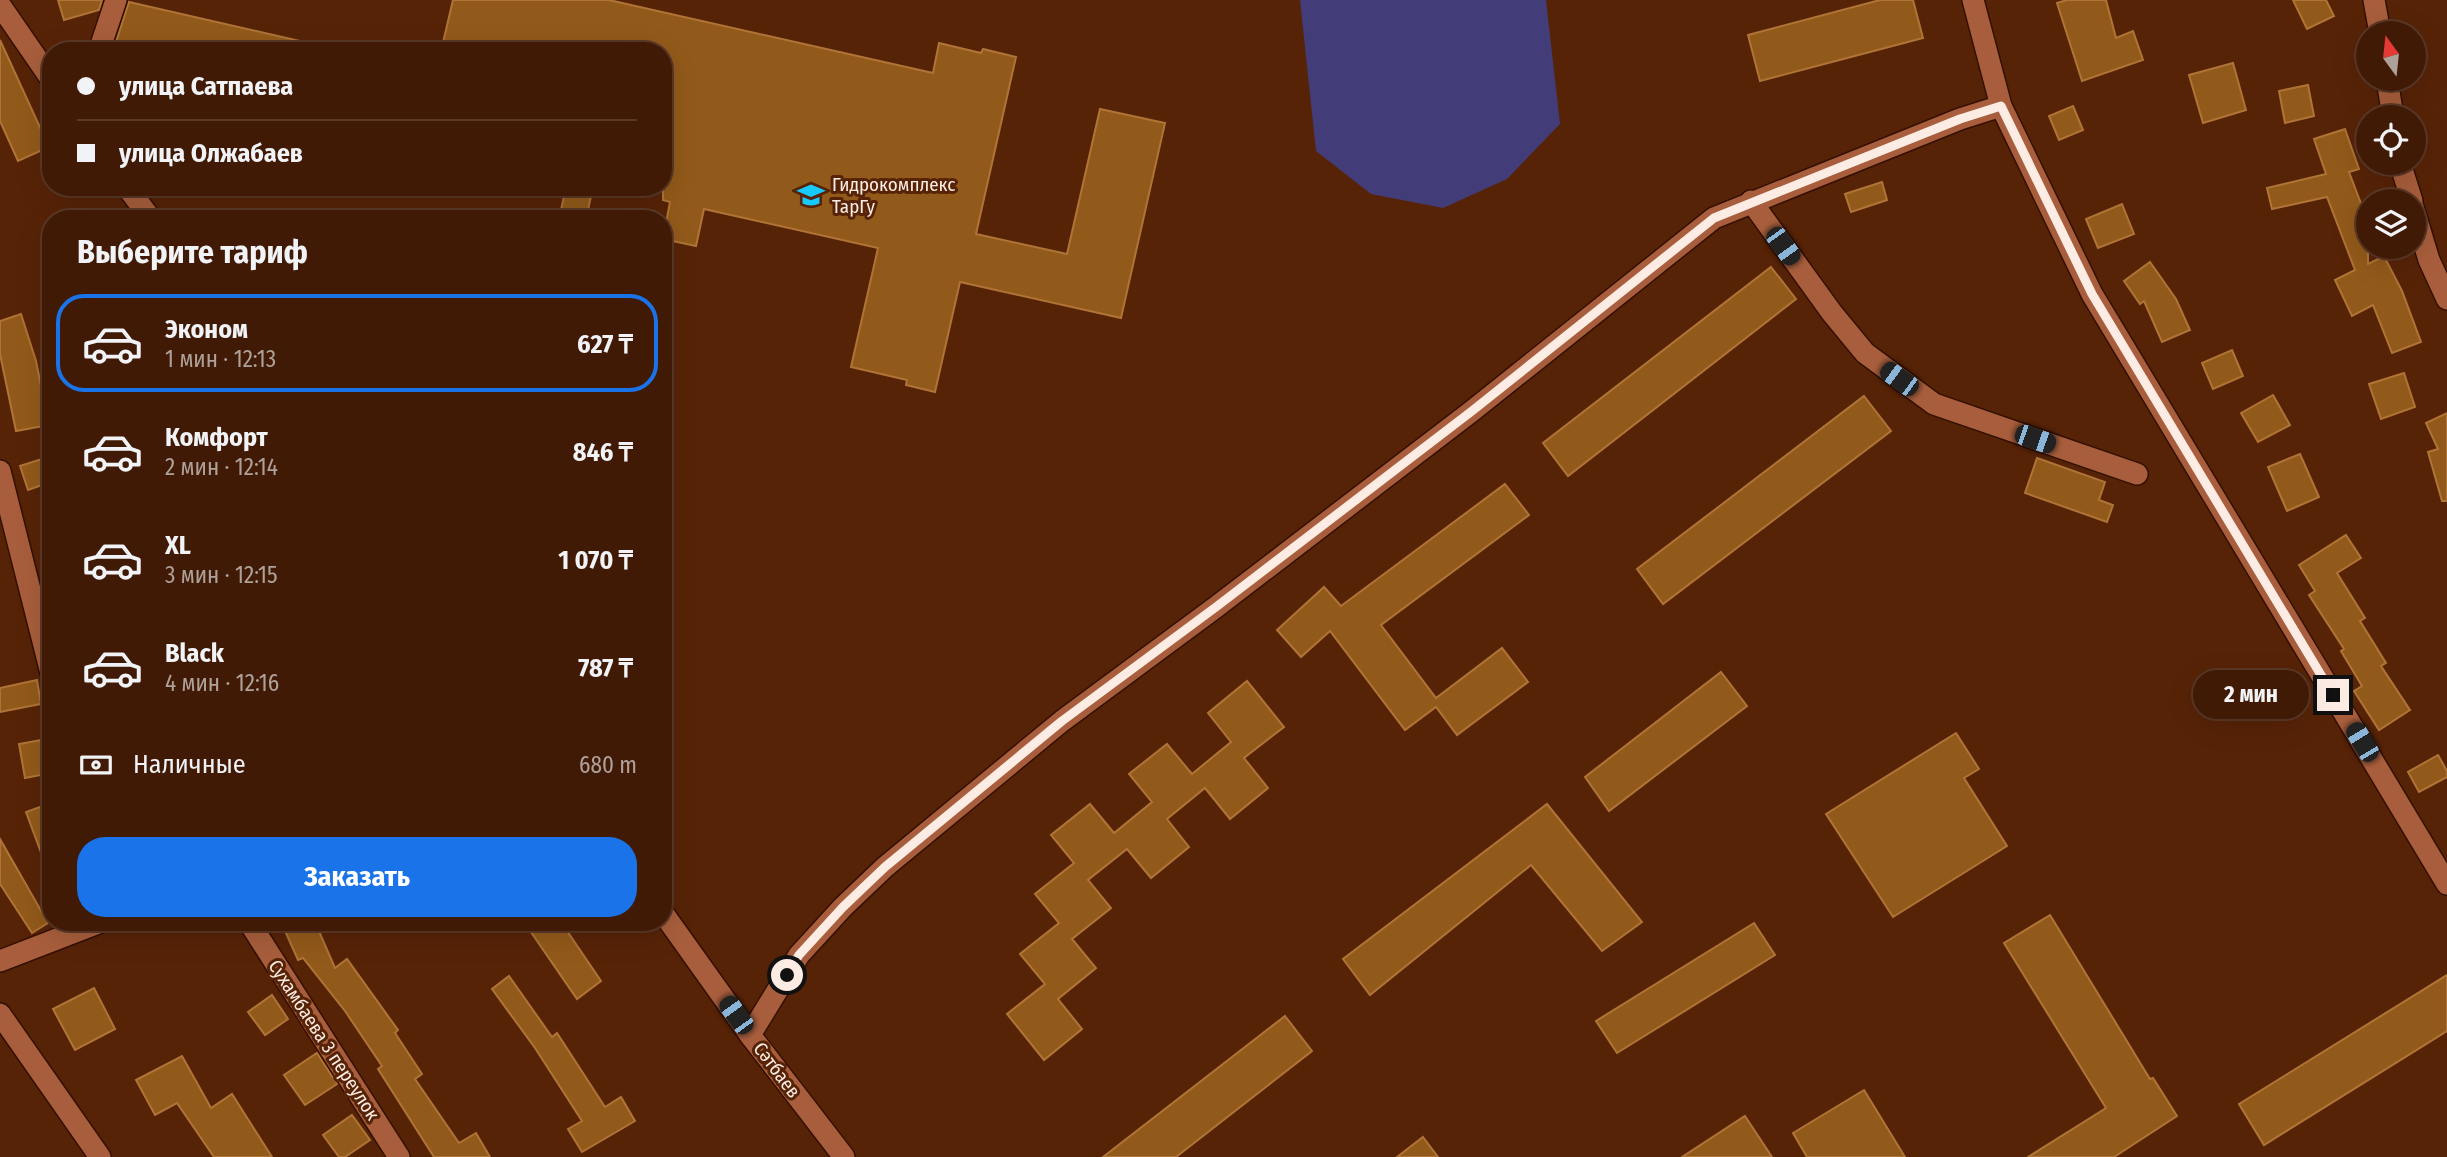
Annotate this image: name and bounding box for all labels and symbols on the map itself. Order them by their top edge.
north arrow [2356,21,2426,91]
place label: Гидрокомплекс ТарГу [832,173,955,218]
school or university icon: Гидрокомплекс ТарГу [796,180,826,210]
car [1763,223,1804,269]
car [1876,358,1923,400]
car [2012,422,2059,456]
callout: 2 мин [2193,670,2308,720]
route end [2317,679,2349,711]
car [2343,719,2382,765]
street label: Сухамбаева 3 переулок [264,956,384,1125]
route start [771,959,803,991]
car [716,992,757,1038]
street label: Сәтбаев [749,1038,805,1102]

